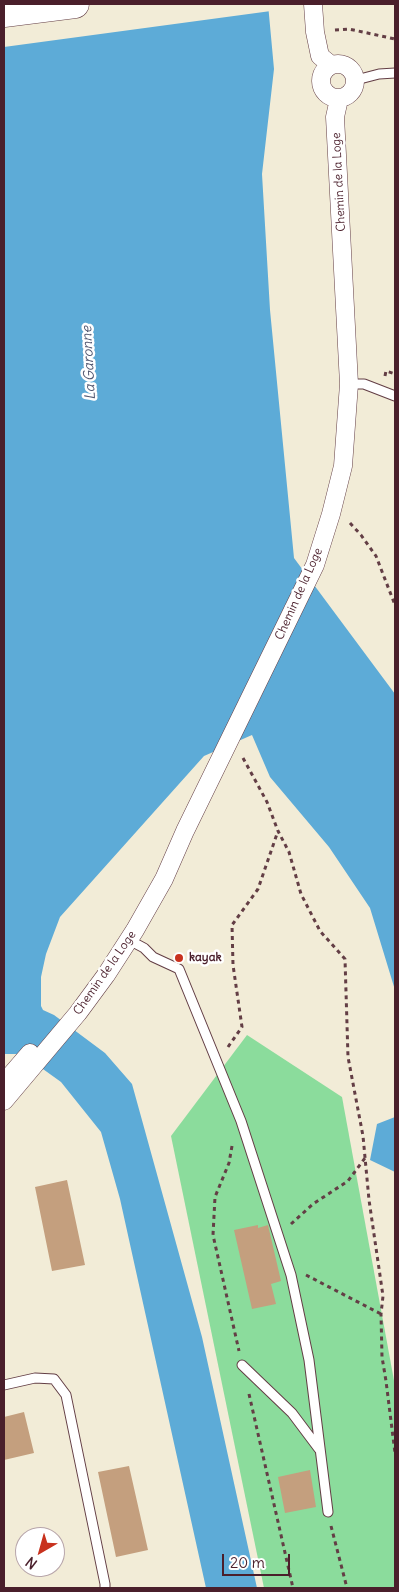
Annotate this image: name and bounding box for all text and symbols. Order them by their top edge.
street label: Chemin de la Loge [329,132,349,232]
water label: La Garonne [79,326,99,400]
street label: Chemin de la Loge [272,546,326,642]
street label: Chemin de la Loge [71,928,139,1018]
place label: kayak [189,951,222,965]
marker: kayak [173,952,185,964]
north arrow [15,1527,65,1577]
scale bar [224,1544,292,1576]
text: N [22,1553,41,1573]
text: 20 m [230,1553,265,1572]

